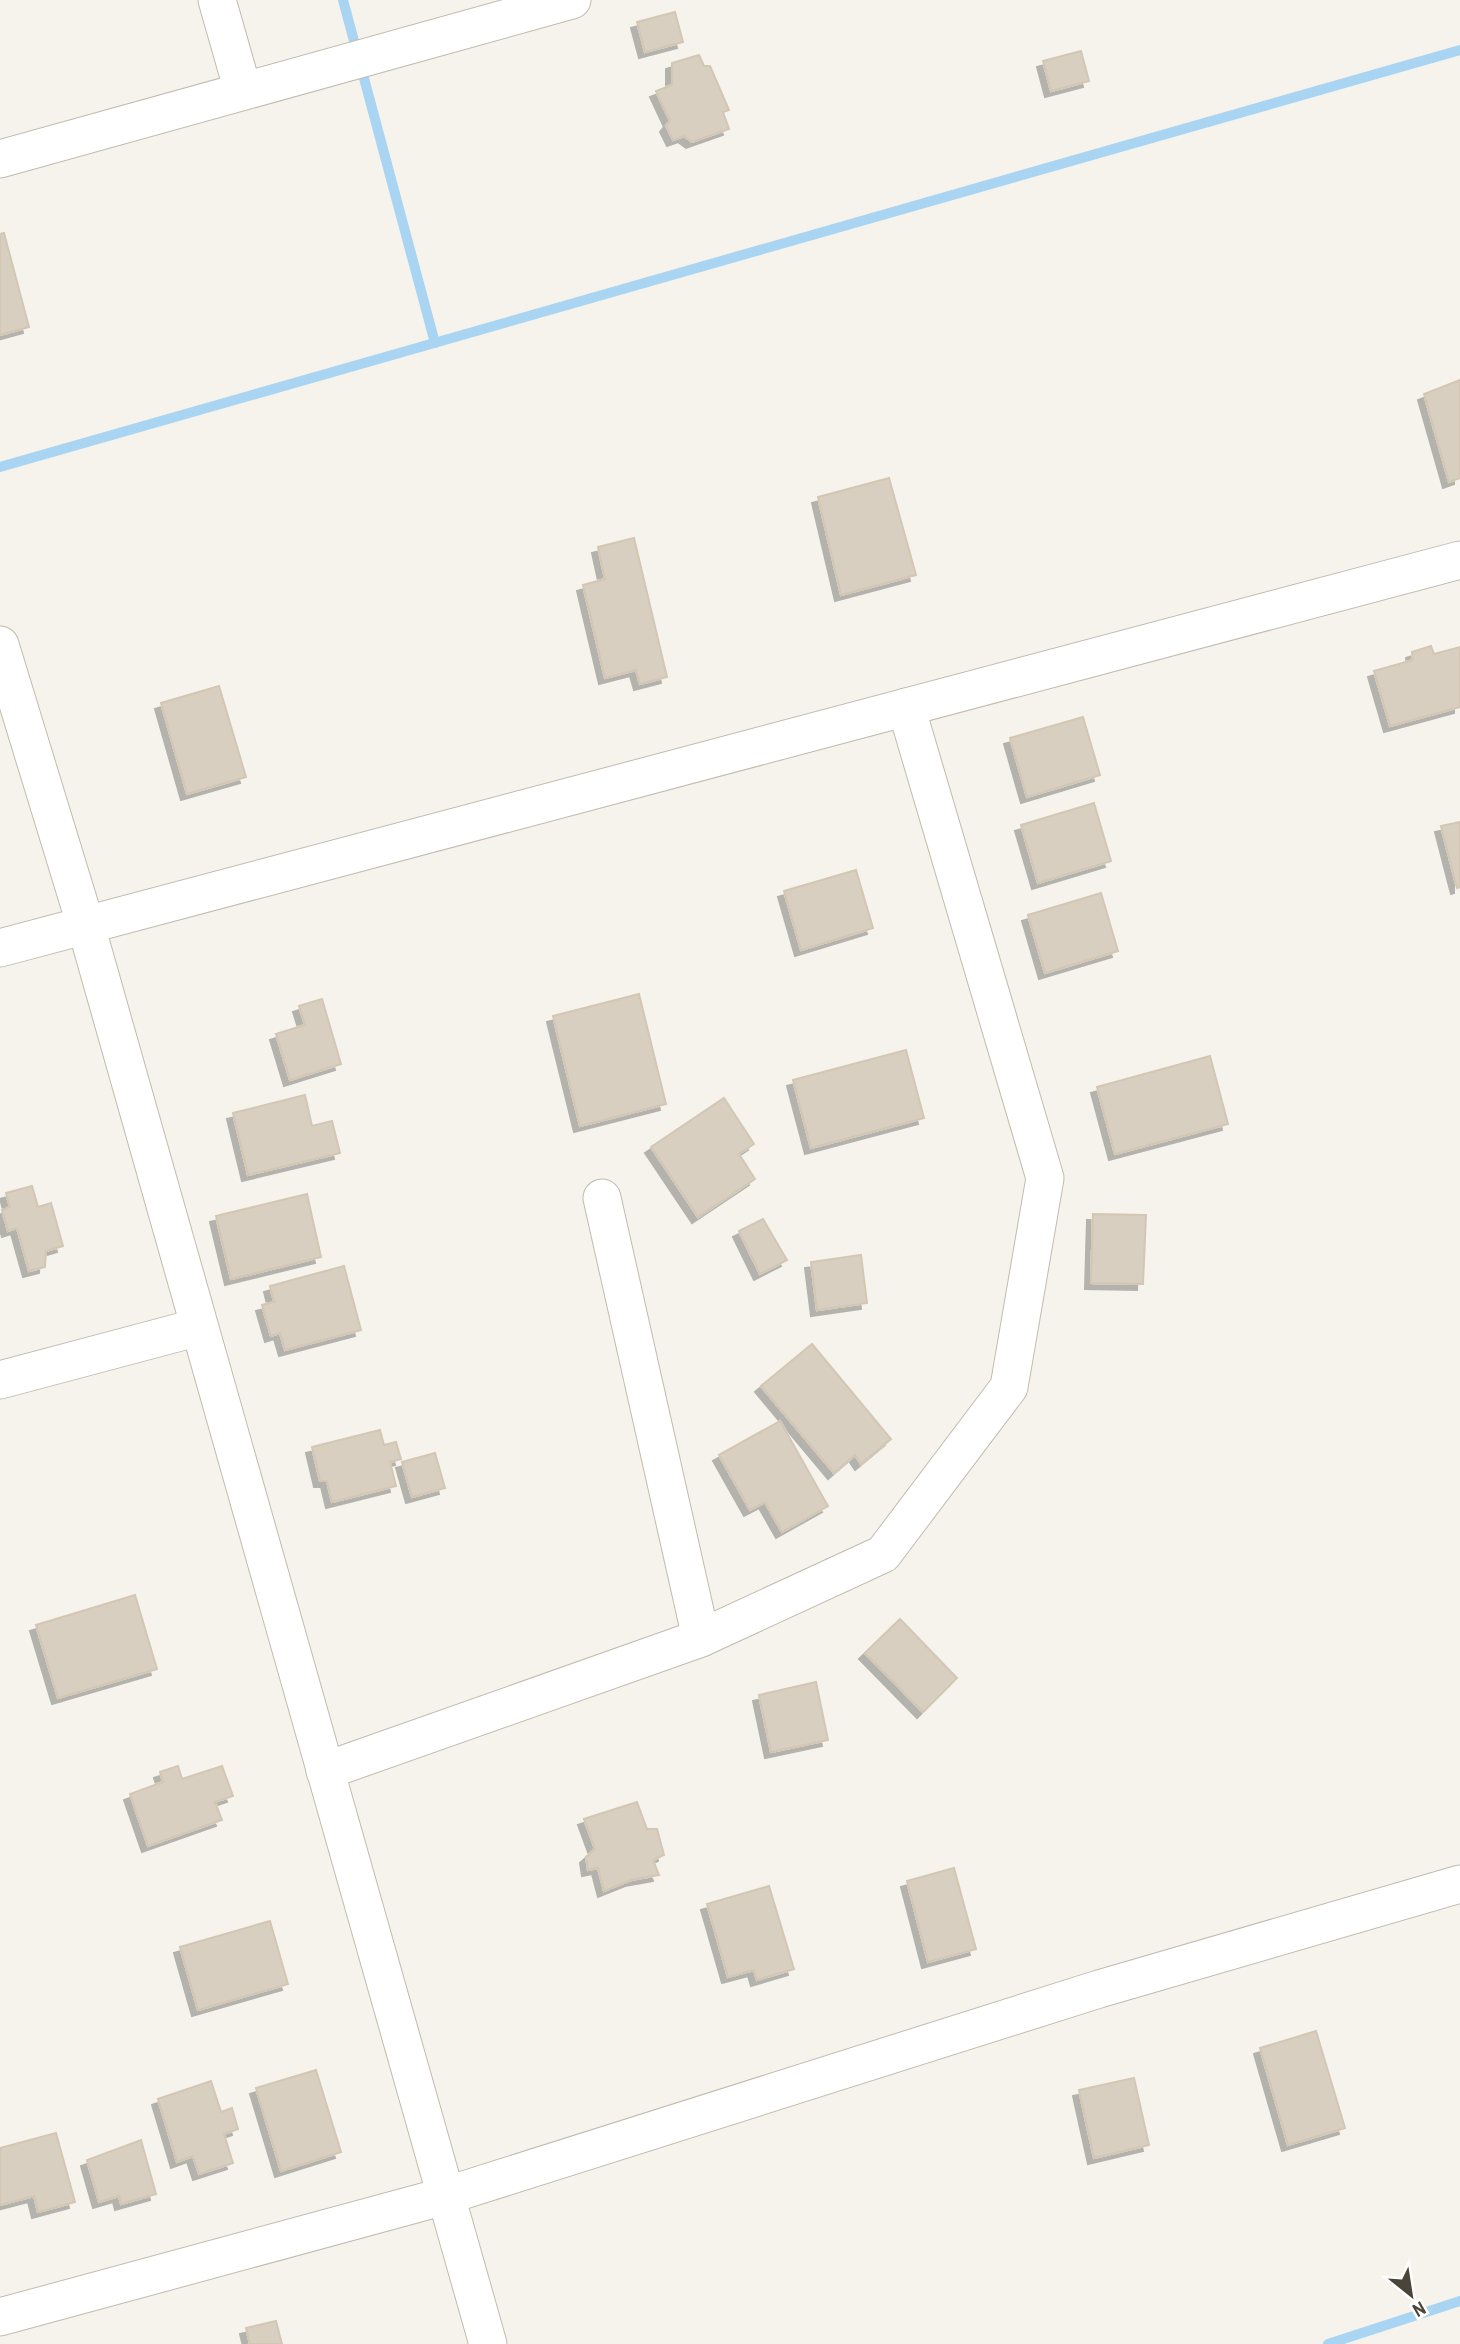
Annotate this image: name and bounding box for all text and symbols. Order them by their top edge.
north arrow [1376,2260,1446,2330]
text: N [1408,2296,1431,2324]

